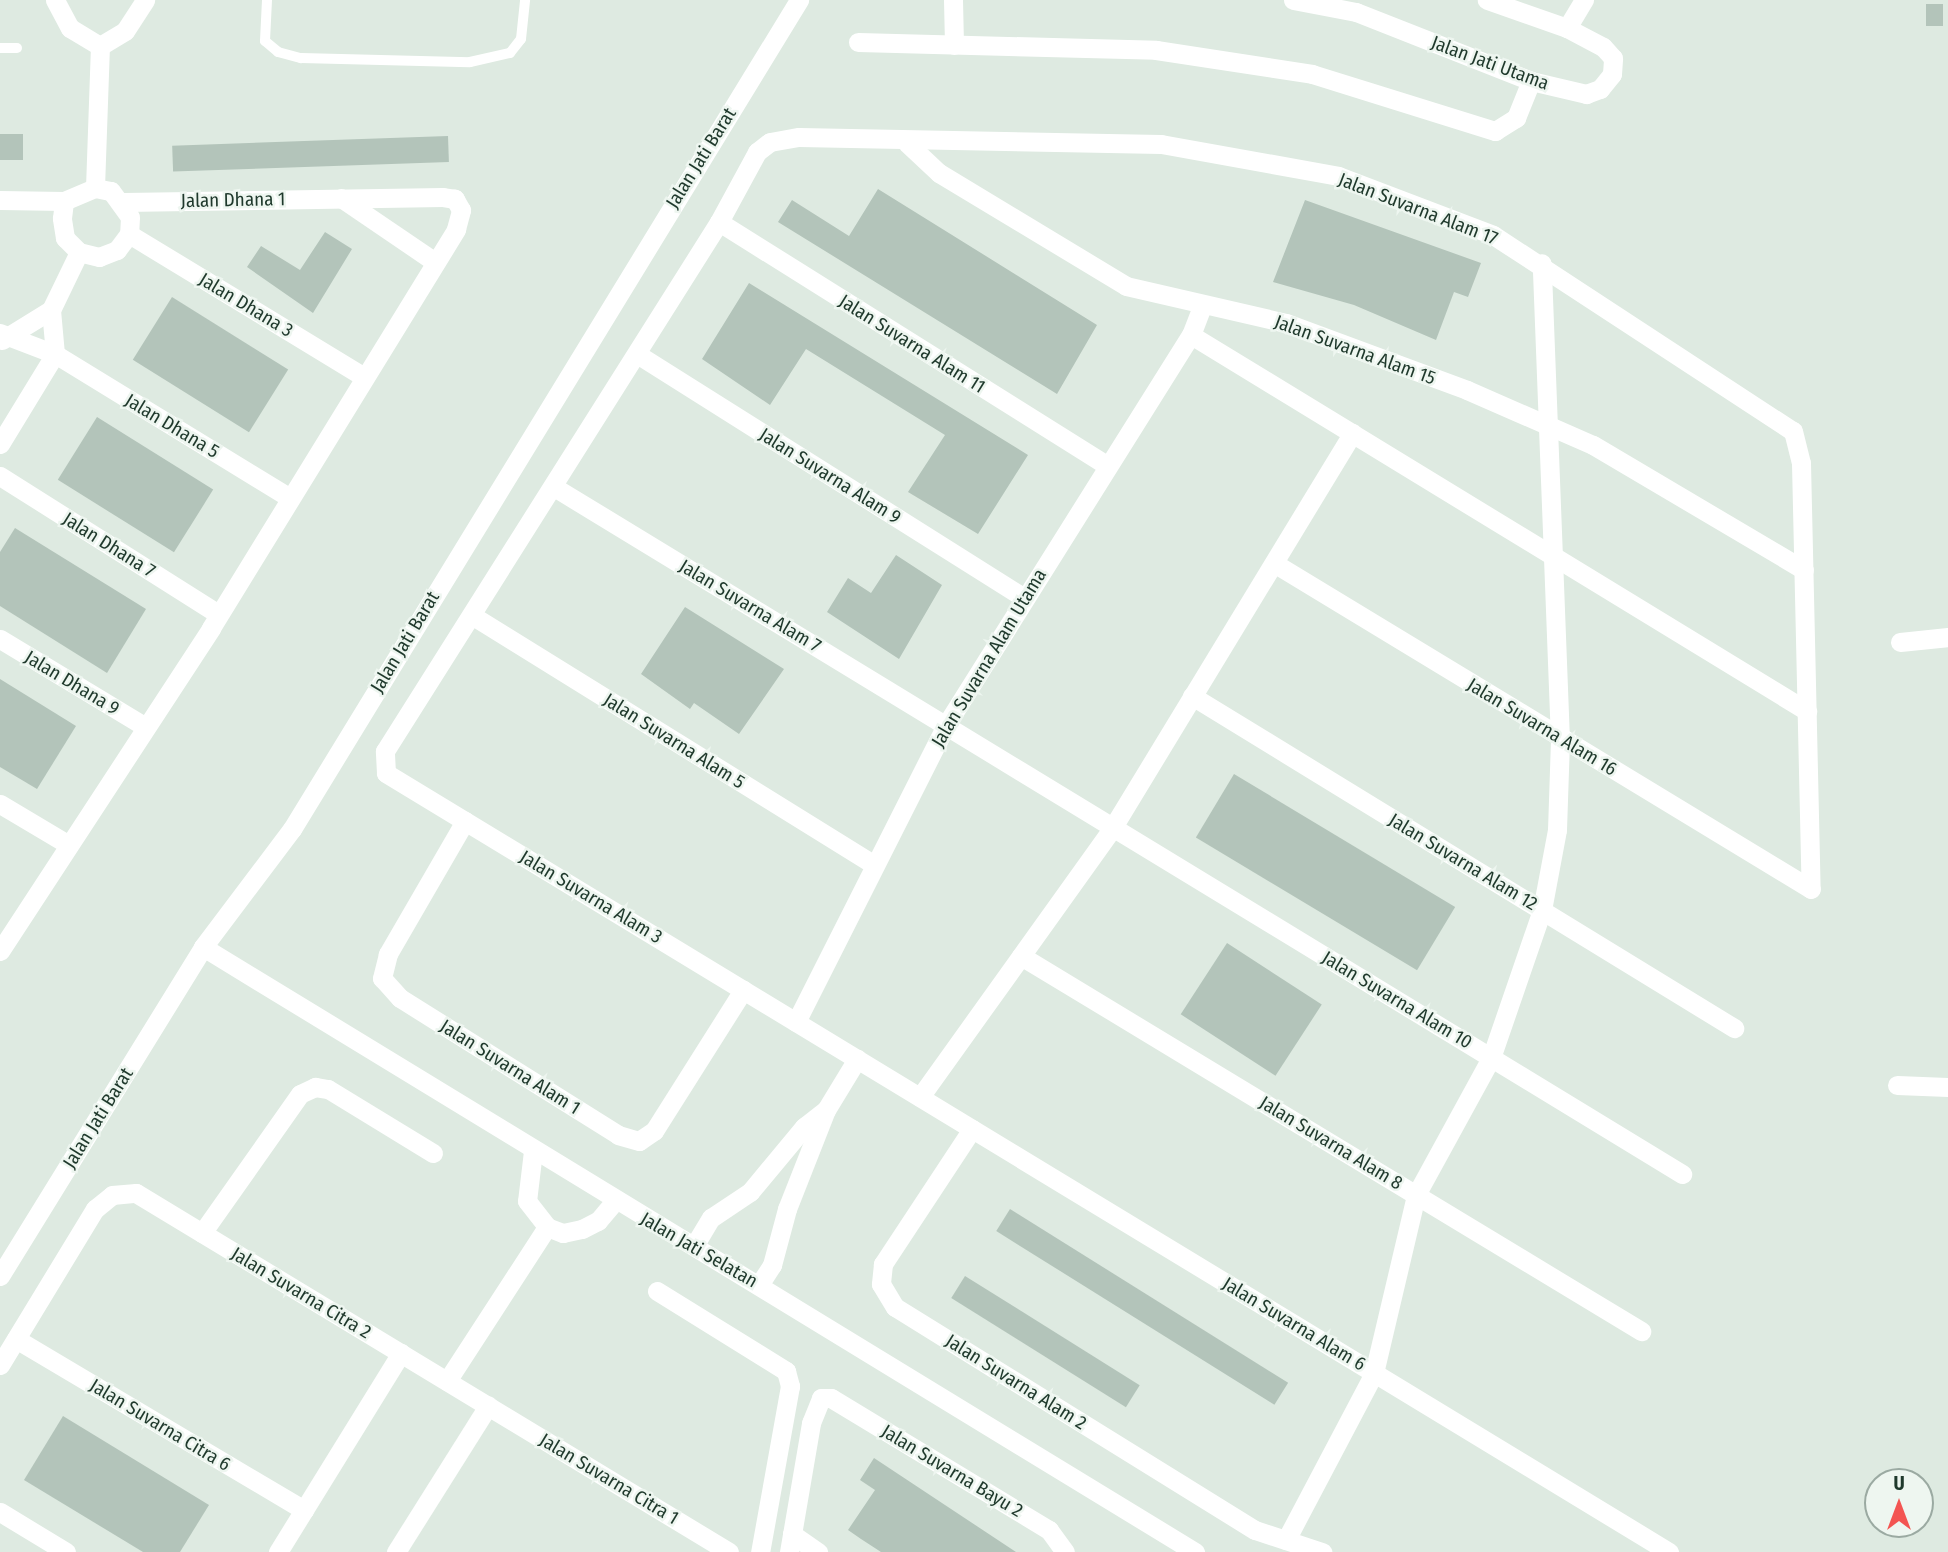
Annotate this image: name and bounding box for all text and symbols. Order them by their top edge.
street label: Jalan Jati Utama [1428,31,1552,95]
street label: Jalan Jati Barat [661,104,741,212]
street label: Jalan Suvarna Alam 17 [1335,168,1501,250]
street label: Jalan Dhana 1 [181,188,285,212]
street label: Jalan Dhana 3 [195,268,297,342]
street label: Jalan Suvarna Alam 11 [835,290,989,398]
street label: Jalan Suvarna Alam 15 [1271,310,1439,390]
street label: Jalan Dhana 5 [121,389,223,463]
street label: Jalan Suvarna Alam 9 [755,423,905,529]
street label: Jalan Dhana 7 [58,508,160,582]
street label: Jalan Suvarna Alam 7 [675,555,825,657]
street label: Jalan Suvarna Alam Utama [927,565,1051,751]
street label: Jalan Jati Barat [366,587,444,697]
street label: Jalan Dhana 9 [21,646,123,720]
street label: Jalan Suvarna Alam 16 [1463,673,1621,781]
street label: Jalan Suvarna Alam 5 [599,688,749,794]
street label: Jalan Suvarna Alam 12 [1385,809,1541,915]
street label: Jalan Suvarna Alam 3 [516,845,666,949]
street label: Jalan Suvarna Alam 10 [1318,946,1476,1054]
street label: Jalan Suvarna Alam 1 [436,1015,584,1119]
street label: Jalan Jati Barat [58,1064,138,1172]
street label: Jalan Suvarna Alam 8 [1255,1091,1407,1195]
street label: Jalan Jati Selatan [636,1207,762,1293]
street label: Jalan Suvarna Citra 2 [227,1242,375,1344]
street label: Jalan Suvarna Alam 6 [1218,1272,1370,1376]
street label: Jalan Suvarna Alam 2 [941,1329,1091,1435]
street label: Jalan Suvarna Citra 6 [85,1374,235,1476]
street label: Jalan Suvarna Bayu 2 [877,1420,1027,1522]
street label: Jalan Suvarna Citra 1 [535,1428,683,1530]
north arrow [1864,1468,1934,1538]
text: U [1893,1472,1905,1495]

